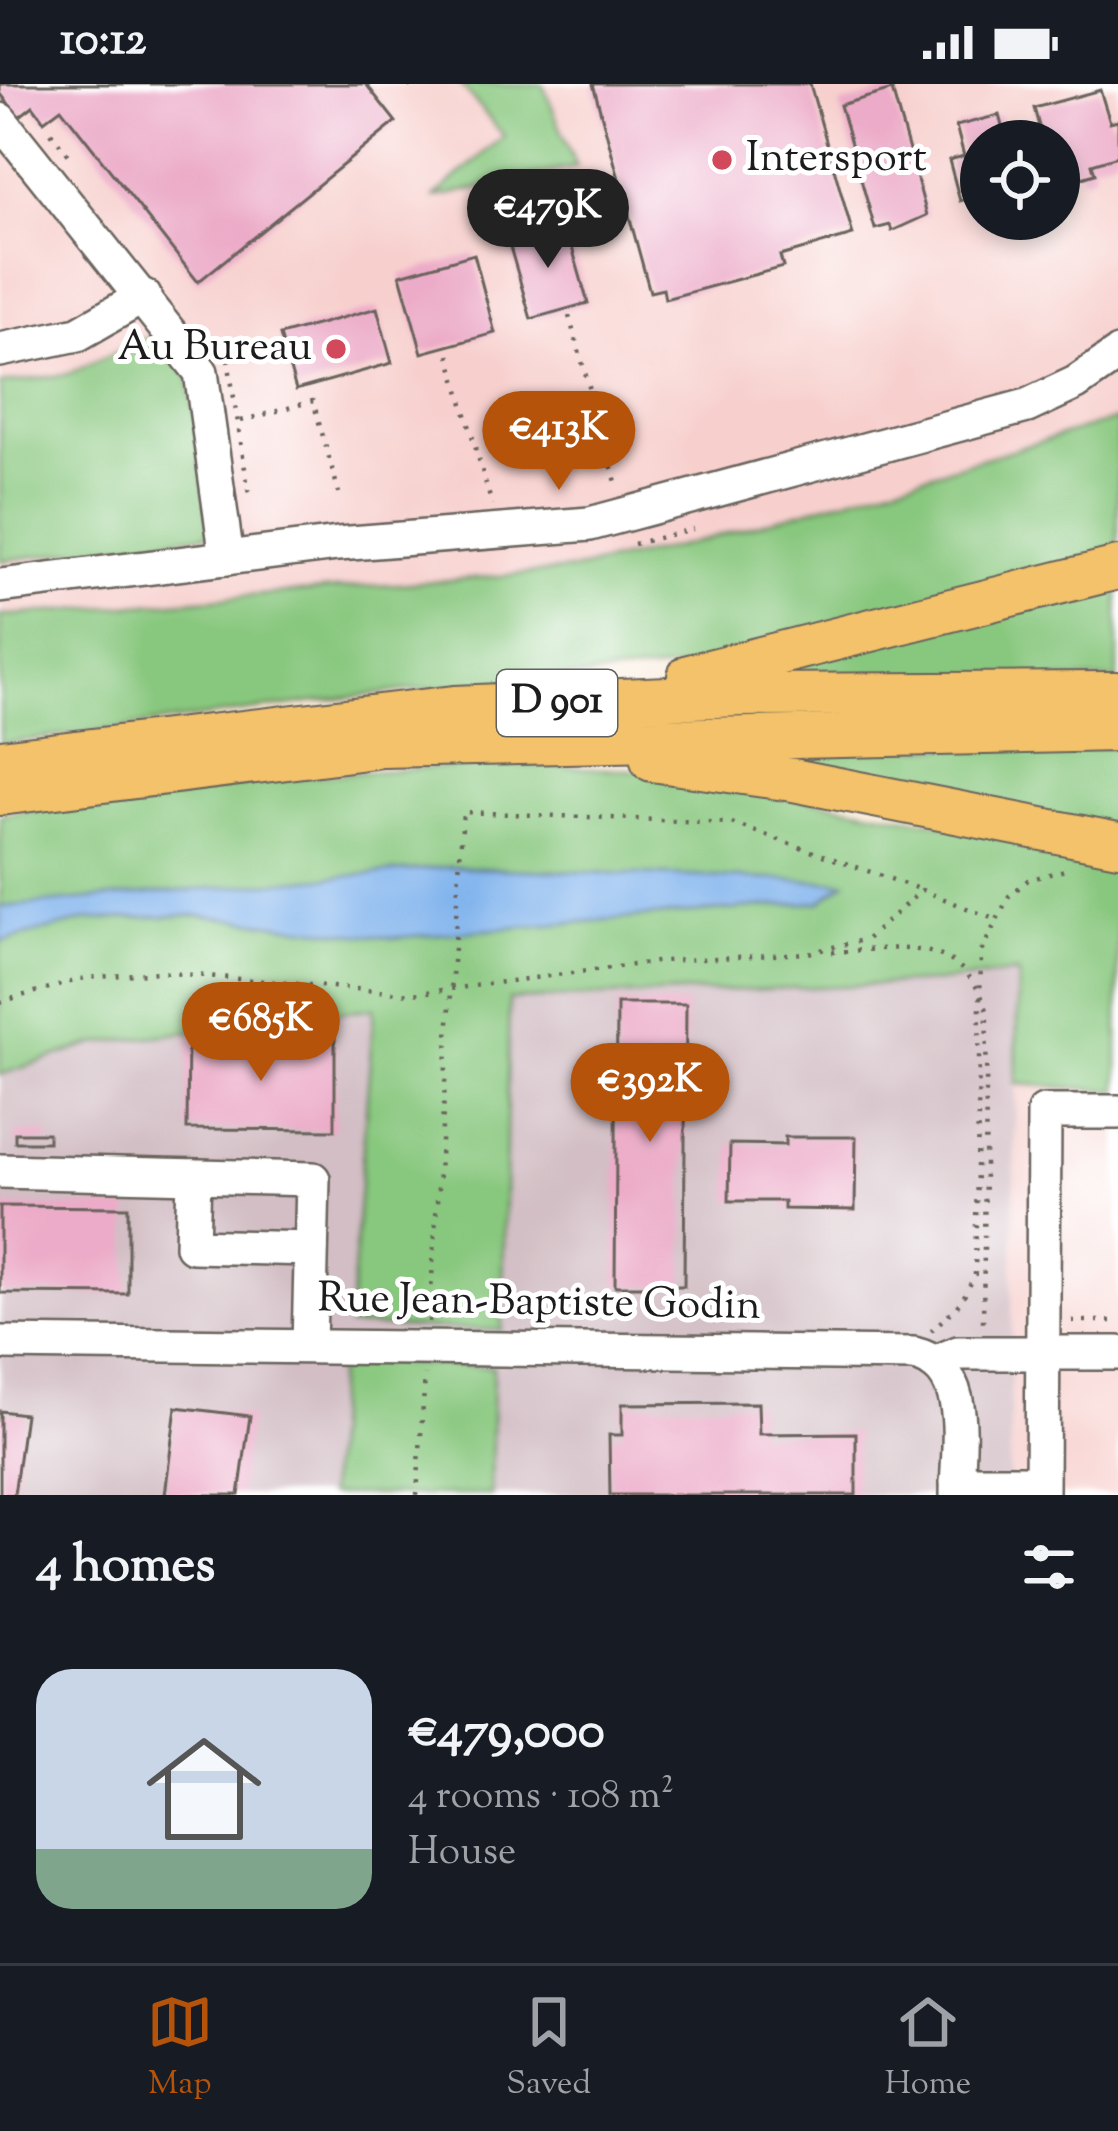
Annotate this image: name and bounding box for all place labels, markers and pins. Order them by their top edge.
place label: Intersport [746,130,927,190]
marker: Intersport [709,147,735,173]
pin: €479K [464,169,632,271]
place label: Au Bureau [117,319,312,379]
marker: Au Bureau [323,336,349,362]
pin: €413K [475,391,643,493]
pin: €685K [177,982,345,1084]
pin: €392K [566,1043,734,1145]

